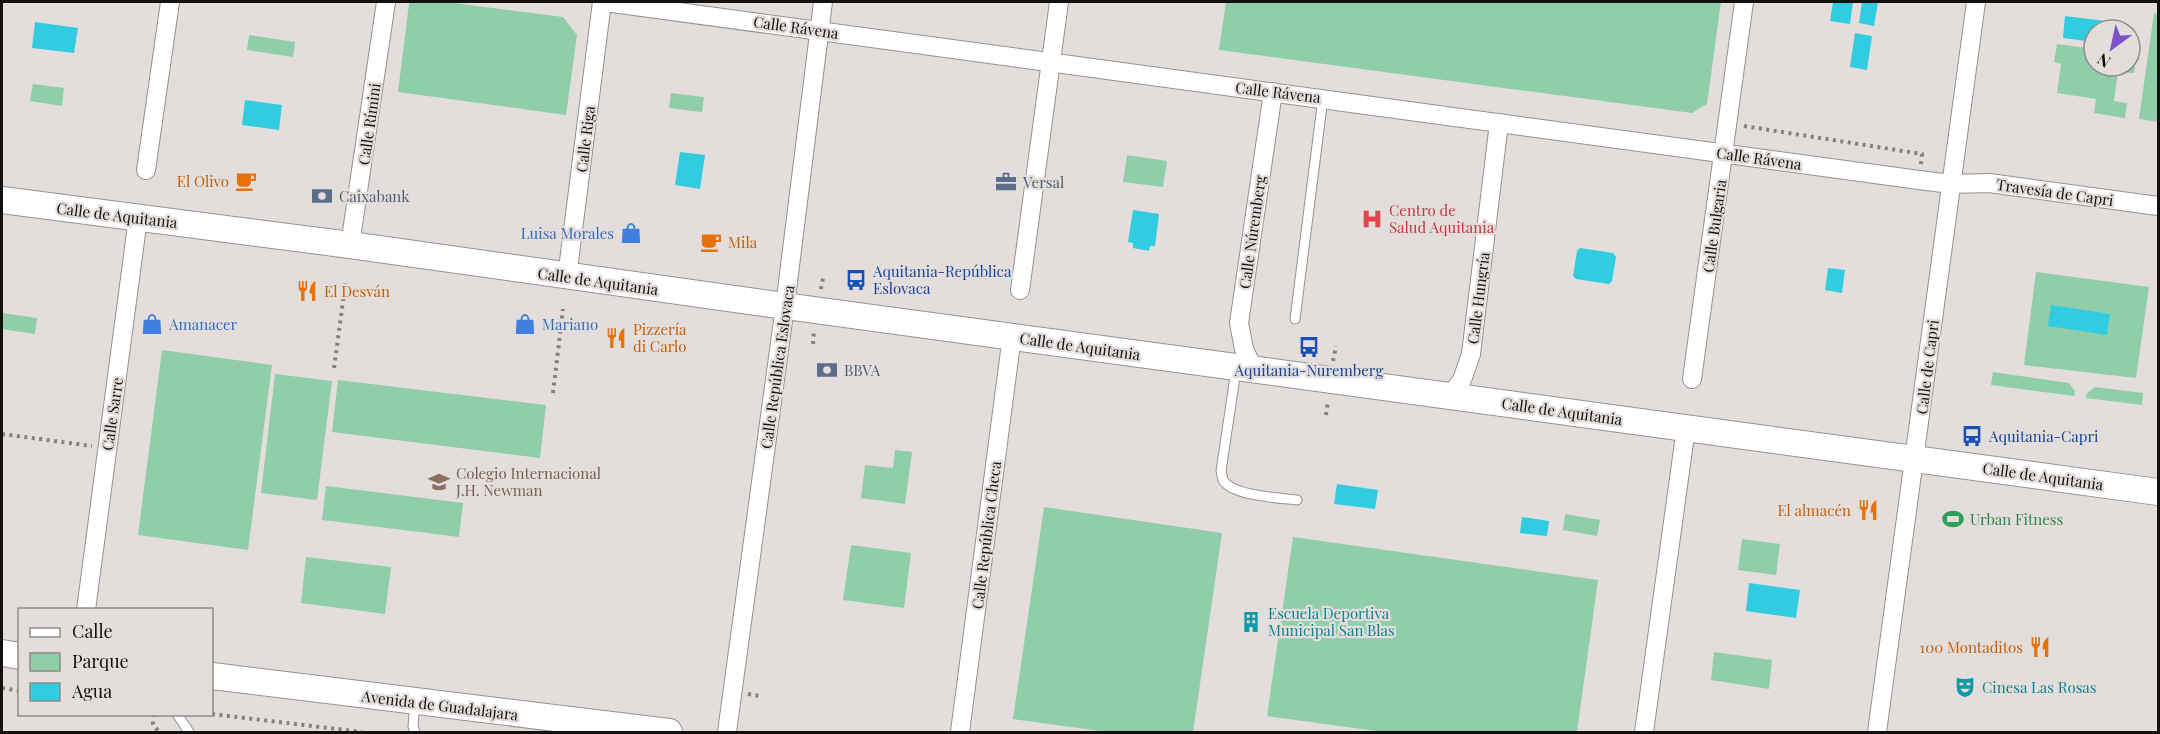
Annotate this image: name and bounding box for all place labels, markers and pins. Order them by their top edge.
cafe icon: El Olivo [234,169,258,193]
office icon: Versal [994,170,1018,194]
place label: El Olivo [177,171,229,191]
place label: Versal [1022,172,1064,192]
bank icon: Caixabank [310,184,334,208]
place label: Caixabank [339,186,410,206]
place label: Centro de Salud Aquitania [1389,200,1495,237]
hospital icon: Centro de Salud Aquitania [1360,207,1384,231]
shop icon: Luisa Morales [619,221,643,245]
place label: Luisa Morales [521,223,614,243]
cafe icon: Mila [699,230,723,254]
place label: Mila [728,232,758,252]
place label: Aquitania-República Eslovaca [872,261,1012,298]
bus stop icon: Aquitania-República Eslovaca [844,268,868,292]
restaurant icon: El Desván [295,279,319,303]
place label: El Desván [324,281,390,301]
shop icon: Amanacer [140,312,164,336]
shop icon: Mariano [513,312,537,336]
place label: Amanacer [168,314,238,334]
place label: Mariano [542,314,598,334]
place label: Pizzería di Carlo [633,319,687,356]
restaurant icon: Pizzería di Carlo [604,326,628,350]
bus stop icon: Aquitania-Nuremberg [1297,335,1321,359]
bank icon: BBVA [815,358,839,382]
place label: BBVA [844,360,881,380]
place label: Aquitania-Nuremberg [1234,360,1384,380]
bus stop icon: Aquitania-Capri [1960,424,1984,448]
place label: Aquitania-Capri [1988,426,2099,446]
place label: Colegio Internacional J.H. Newman [455,463,601,500]
school or university icon: Colegio Internacional J.H. Newman [427,470,451,494]
restaurant icon: El almacén [1856,498,1880,522]
place label: El almacén [1777,500,1851,520]
sports icon: Urban Fitness [1941,507,1965,531]
place label: Urban Fitness [1970,509,2063,529]
place label: Escuela Deportiva Municipal San Blas [1268,603,1395,640]
building icon: Escuela Deportiva Municipal San Blas [1239,610,1263,634]
restaurant icon: 100 Montaditos [2028,635,2052,659]
place label: 100 Montaditos [1920,637,2023,657]
theatre icon: Cinesa Las Rosas [1953,675,1977,699]
place label: Cinesa Las Rosas [1982,677,2097,697]

